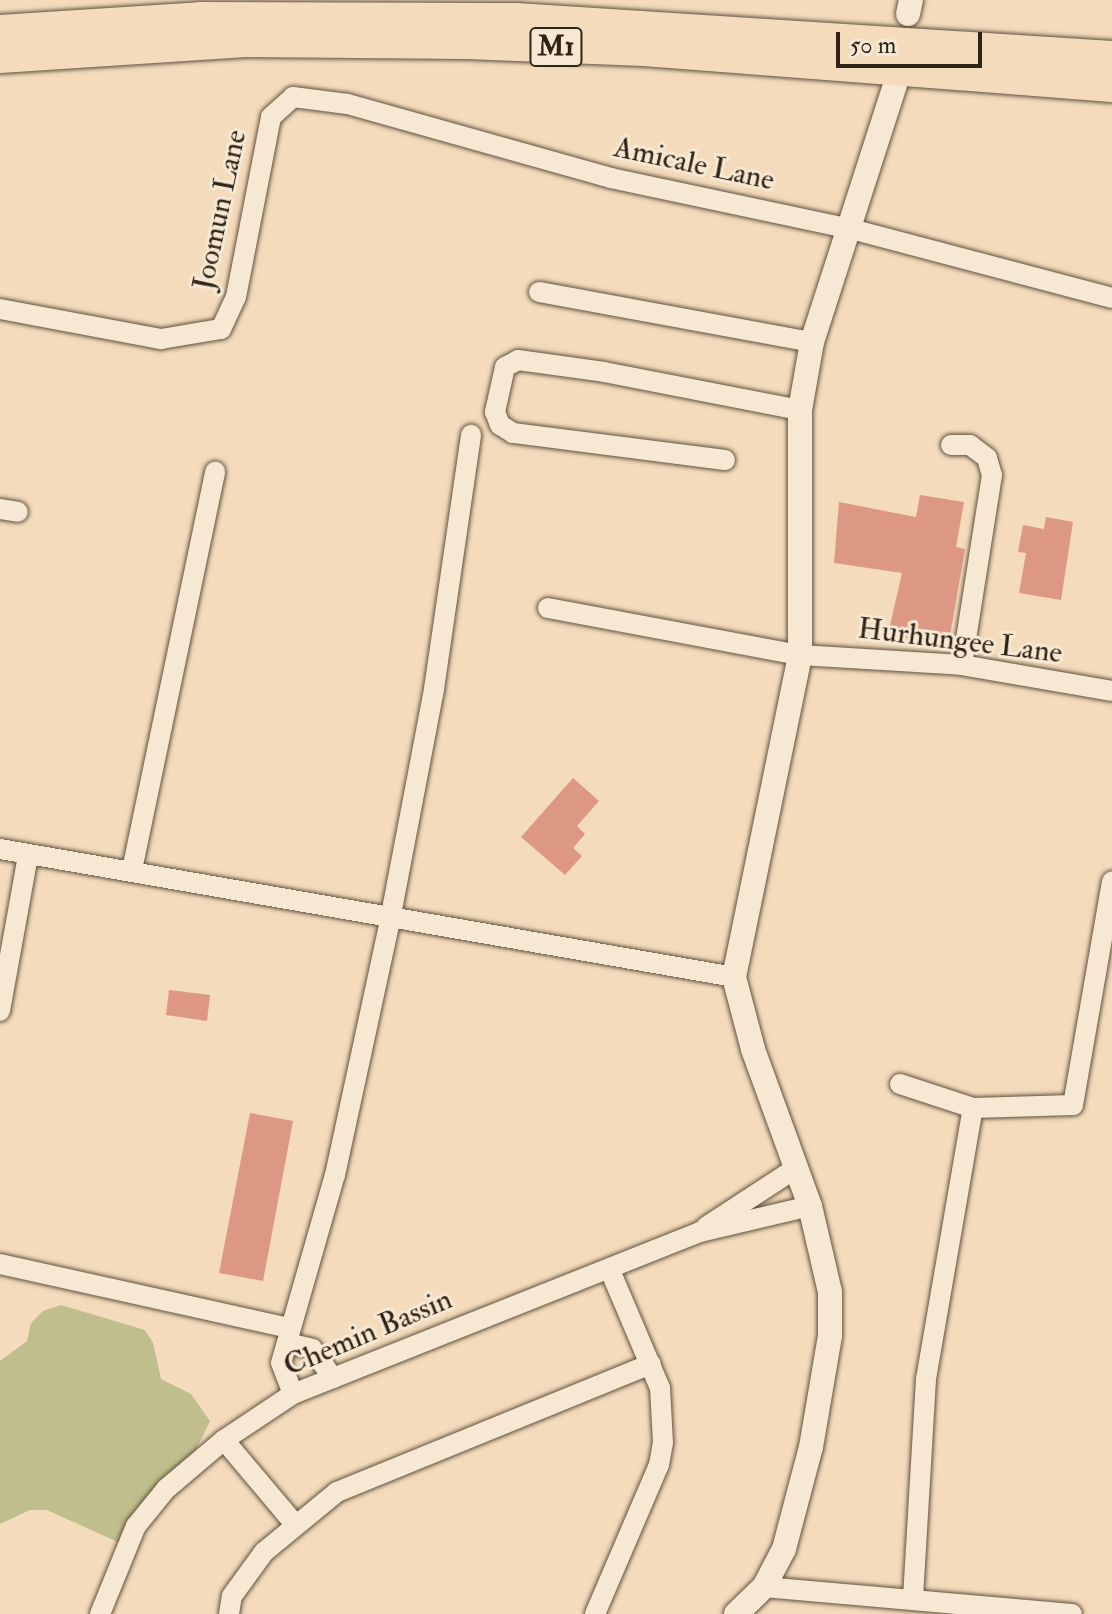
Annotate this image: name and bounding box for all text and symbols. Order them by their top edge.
scale bar [840,16,986,66]
road number: M1 [528,23,584,71]
text: 50 m [850,30,896,61]
street label: Joomun Lane [185,127,255,293]
street label: Amicale Lane [610,129,778,199]
street label: Hurhungee Lane [856,611,1064,671]
street label: Chemin Bassin [278,1281,458,1385]

